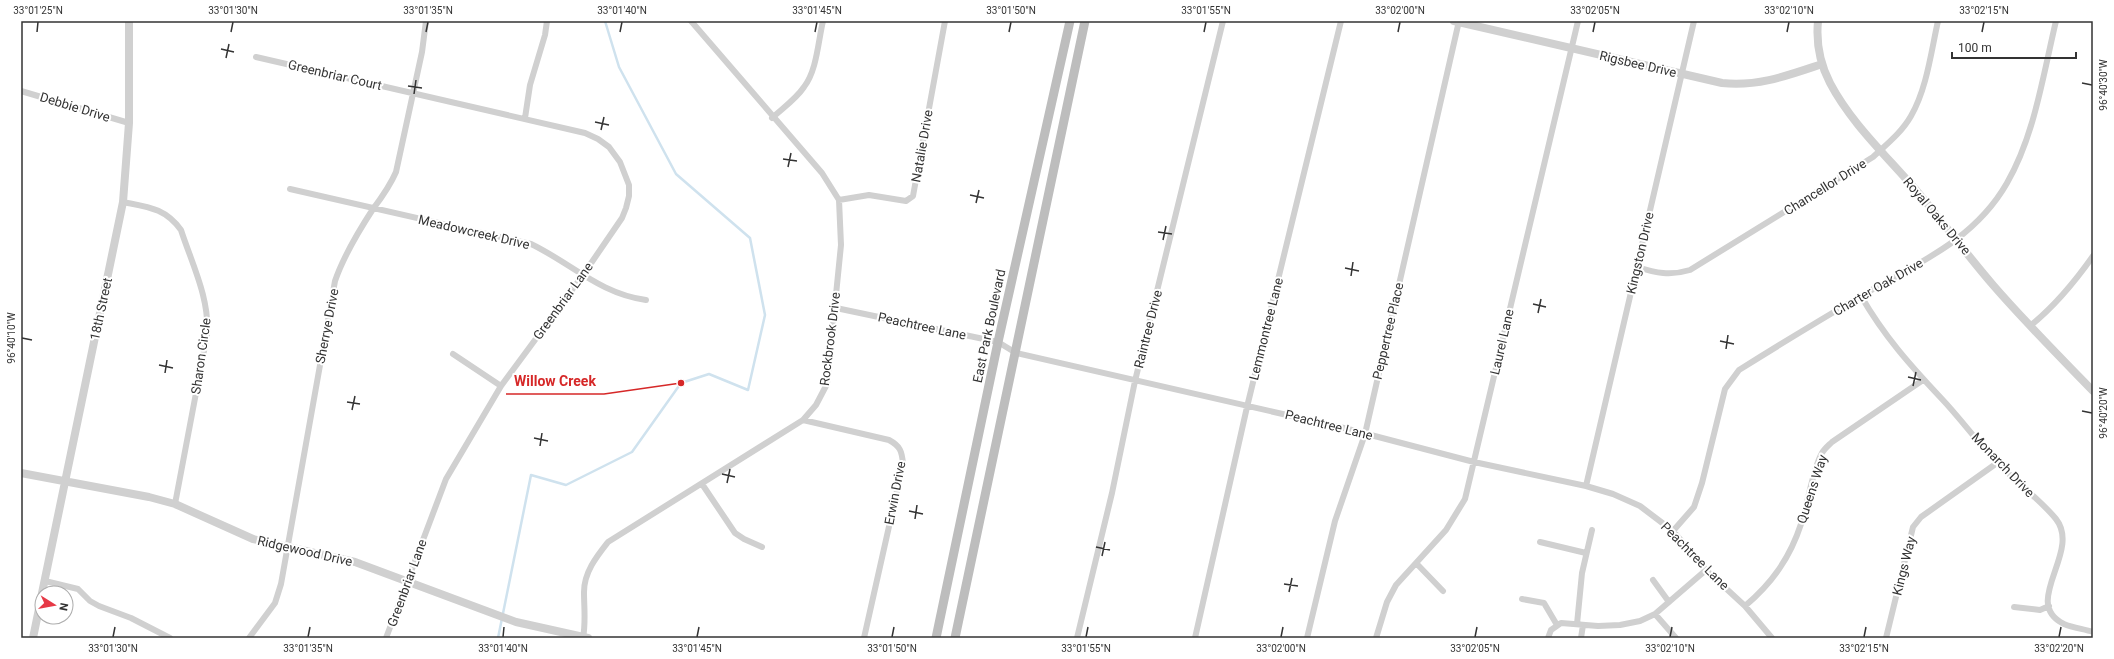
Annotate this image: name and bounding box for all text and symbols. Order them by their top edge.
text: 33°01'25"N [13,5,63,16]
text: 33°01'30"N [208,5,258,16]
text: 33°01'35"N [403,5,453,16]
text: 33°01'40"N [597,5,647,16]
text: 33°01'45"N [792,5,842,16]
text: 33°01'50"N [986,5,1036,16]
text: 33°01'55"N [1181,5,1231,16]
text: 33°02'00"N [1375,5,1425,16]
text: 33°02'05"N [1570,5,1620,16]
text: 33°02'10"N [1764,5,1814,16]
text: 33°02'15"N [1959,5,2009,16]
scale bar [1952,34,2076,60]
text: 100 m [1958,41,1992,55]
street label: Rigsbee Drive [1598,48,1678,80]
street label: Greenbriar Court [287,57,383,93]
text: 96°40'30"W [2098,59,2109,111]
street label: Debbie Drive [38,89,112,125]
street label: Natalie Drive [908,108,936,183]
street label: Chancellor Drive [1781,156,1869,218]
street label: Royal Oaks Drive [1900,174,1974,258]
street label: Kingston Drive [1623,210,1657,295]
street label: Meadowcreek Drive [417,212,531,252]
street label: Charter Oak Drive [1830,255,1926,319]
street label: Greenbriar Lane [530,259,596,343]
street label: East Park Boulevard [970,268,1008,384]
street label: 18th Street [87,276,115,342]
street label: Lemmontree Lane [1246,276,1286,382]
street label: Peppertree Place [1370,281,1406,381]
street label: Sherrye Drive [312,287,342,365]
street label: Raintree Drive [1131,288,1165,370]
street label: Rockbrook Drive [817,291,843,387]
street label: Laurel Lane [1487,308,1517,376]
street label: Peachtree Lane [877,309,968,343]
text: 96°40'10"W [6,312,17,364]
street label: Sharon Circle [188,317,214,395]
callout: Willow Creek [506,368,604,394]
text: Willow Creek [514,373,596,389]
text: 96°40'20"W [2098,387,2109,439]
street label: Peachtree Lane [1284,407,1374,443]
street label: Monarch Drive [1969,430,2038,500]
street label: Queens Way [1794,453,1830,525]
street label: Erwin Drive [881,460,909,526]
street label: Peachtree Lane [1658,519,1732,593]
street label: Ridgewood Drive [256,533,354,569]
street label: Kings Way [1889,535,1919,597]
street label: Greenbriar Lane [384,537,430,629]
north arrow [34,585,74,625]
text: N [56,602,70,612]
text: 33°01'30"N [88,643,138,654]
text: 33°01'35"N [283,643,333,654]
text: 33°01'40"N [478,643,528,654]
text: 33°01'45"N [672,643,722,654]
text: 33°01'50"N [867,643,917,654]
text: 33°01'55"N [1061,643,1111,654]
text: 33°02'00"N [1256,643,1306,654]
text: 33°02'05"N [1450,643,1500,654]
text: 33°02'10"N [1645,643,1695,654]
text: 33°02'15"N [1839,643,1889,654]
text: 33°02'20"N [2034,643,2084,654]

